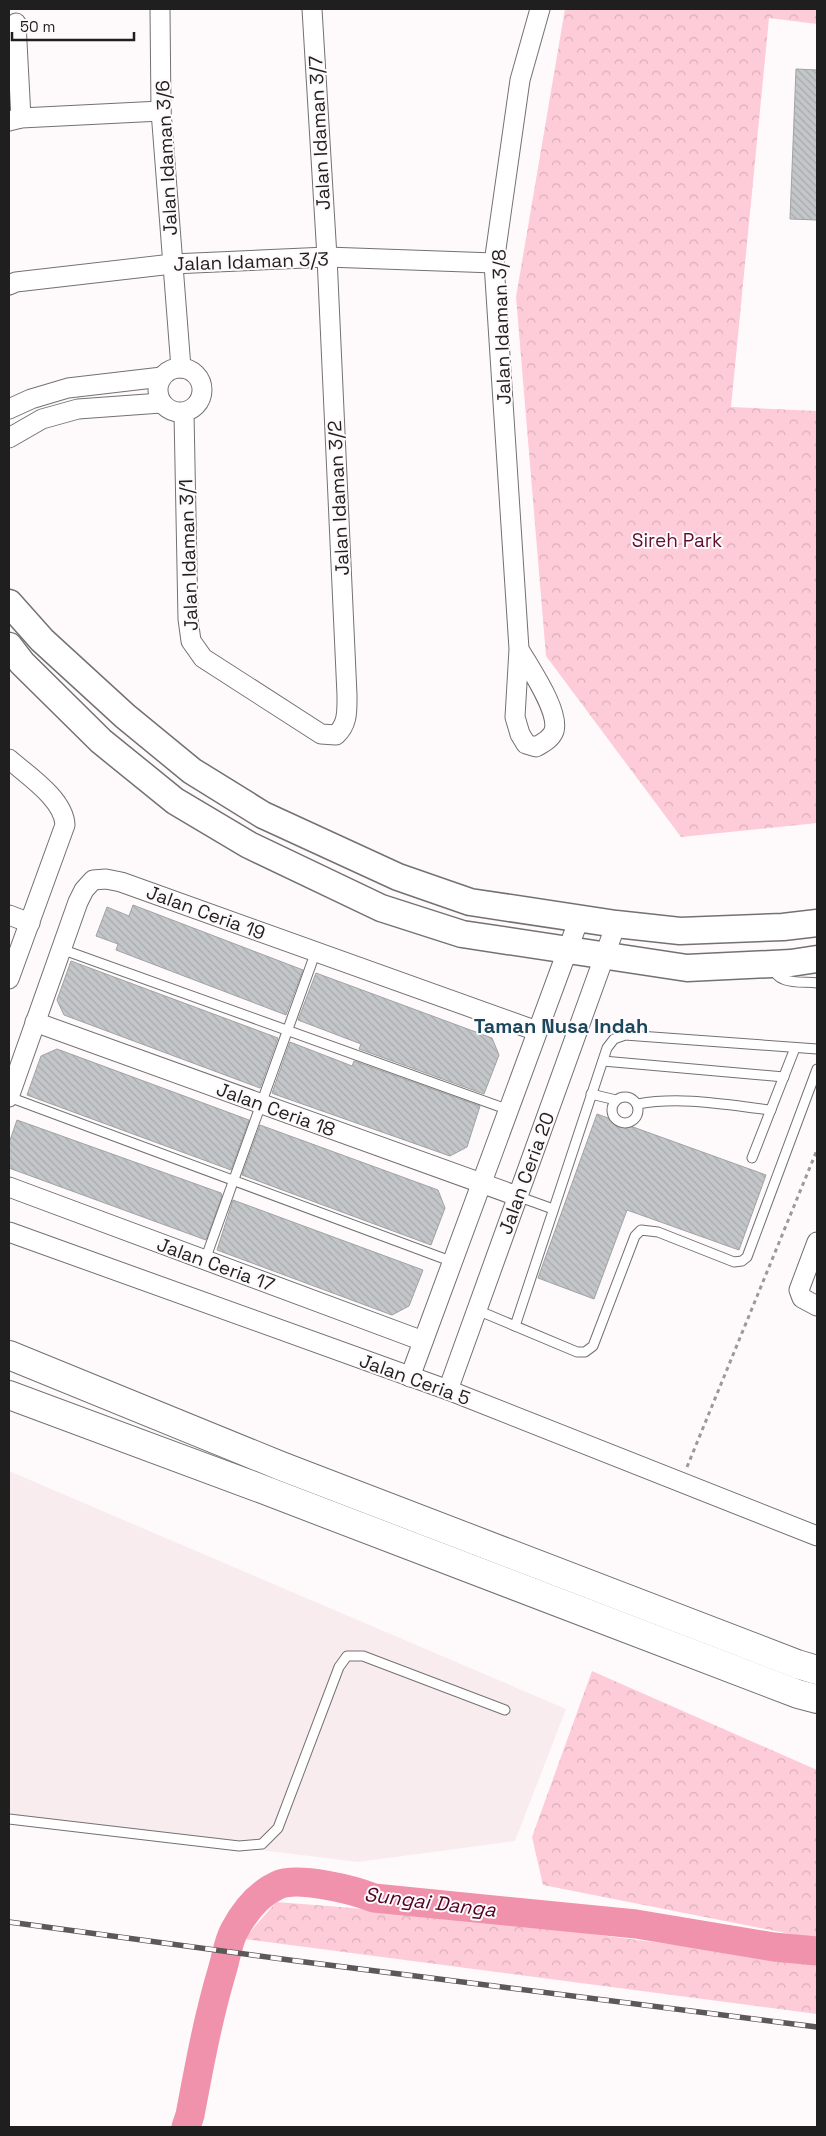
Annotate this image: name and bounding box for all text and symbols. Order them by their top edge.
scale bar [12,10,135,42]
text: 50 m [20,17,55,36]
street label: Jalan Idaman 3/7 [303,55,336,211]
street label: Jalan Idaman 3/6 [150,80,183,236]
street label: Jalan Idaman 3/3 [173,246,329,277]
street label: Jalan Idaman 3/8 [486,249,517,405]
street label: Jalan Idaman 3/2 [322,420,355,576]
street label: Jalan Idaman 3/1 [173,479,204,631]
park label: Sireh Park [632,528,722,553]
street label: Jalan Ceria 19 [143,879,269,946]
district label: Taman Nusa Indah [474,1013,648,1039]
street label: Jalan Ceria 18 [213,1076,339,1143]
street label: Jalan Ceria 20 [493,1108,560,1238]
street label: Jalan Ceria 17 [153,1232,278,1297]
street label: Jalan Ceria 5 [356,1348,474,1411]
water label: Sungai Danga [363,1881,498,1923]

